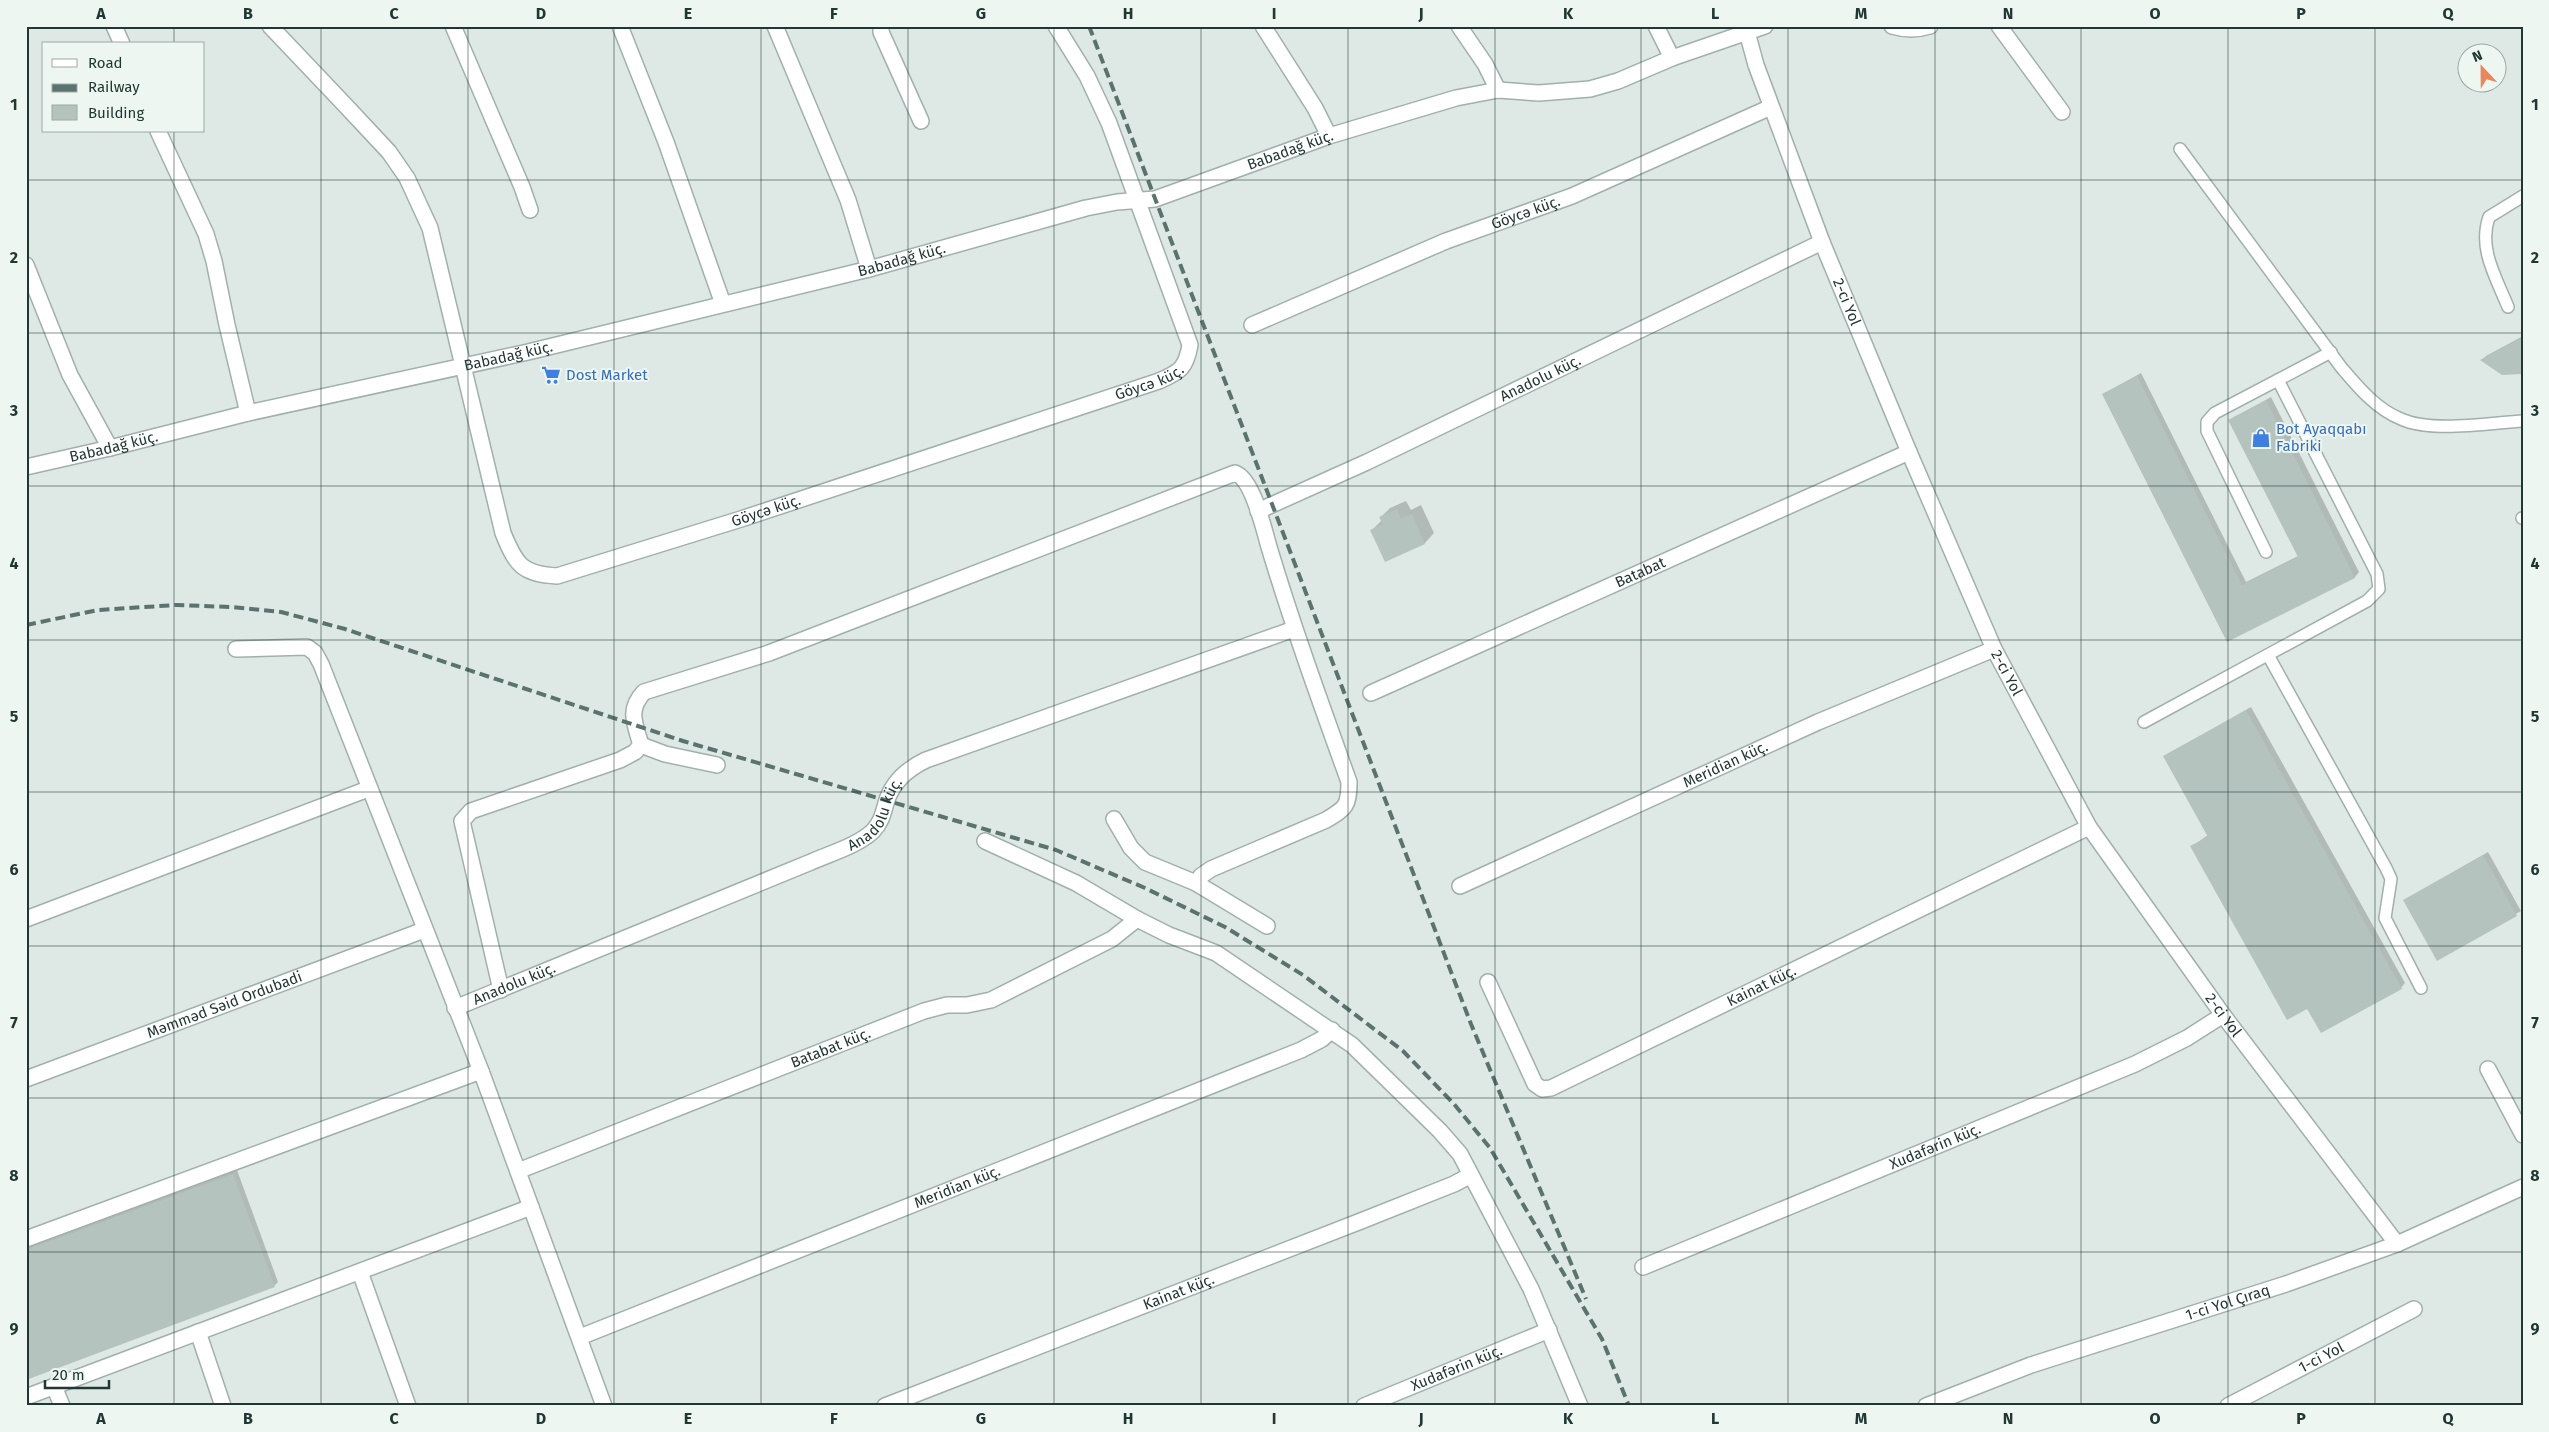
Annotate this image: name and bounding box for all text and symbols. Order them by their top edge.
text: A [95,4,106,23]
text: B [243,4,253,23]
text: C [389,4,399,23]
text: D [536,4,546,23]
text: E [684,4,692,23]
text: F [830,4,838,23]
text: G [976,4,986,23]
text: H [1123,4,1133,23]
text: I [1272,4,1276,23]
text: J [1417,4,1424,23]
text: K [1563,4,1574,23]
text: L [1711,4,1719,23]
text: M [1855,4,1868,23]
text: N [2003,4,2013,23]
text: O [2149,4,2161,23]
text: P [2296,4,2306,23]
text: Q [2442,4,2454,23]
legend [42,42,205,132]
north arrow [2456,42,2506,92]
text: N [2470,47,2485,66]
text: Road [88,54,123,72]
text: Railway [88,78,140,96]
text: 1 [10,95,18,114]
text: 1 [2531,95,2539,114]
text: Building [88,104,144,122]
street label: Babadağ küç. [1245,126,1335,174]
street label: Göycə küç. [1489,192,1563,233]
street label: Babadağ küç. [856,239,948,280]
text: 2 [10,248,18,267]
text: 2 [2531,248,2539,267]
street label: 2-ci Yol [1829,276,1865,329]
street label: Babadağ küç. [462,337,554,375]
street label: Anadolu küç. [1497,351,1584,405]
street label: Göycə küç. [1113,361,1188,404]
supermarket icon: Dost Market [540,364,562,386]
place label: Dost Market [566,366,648,384]
text: 3 [9,401,18,420]
text: 3 [2530,401,2539,420]
place label: Bot Ayaqqabı Fabriki [2276,420,2366,455]
street label: Babadağ küç. [68,427,160,466]
shop icon: Bot Ayaqqabı Fabriki [2250,427,2272,449]
street label: Göycə küç. [729,491,803,530]
street label: Batabat [1612,553,1669,591]
text: 4 [9,554,19,573]
text: 4 [2530,554,2540,573]
street label: 2-ci Yol [1987,647,2027,699]
text: 5 [10,707,19,726]
text: 5 [2531,707,2540,726]
street label: Meridian küç. [1680,737,1771,792]
street label: Anadolu küç. [844,774,906,855]
text: 6 [9,860,19,879]
text: 6 [2530,860,2540,879]
street label: Anadolu küç. [470,959,558,1009]
street label: Kainat küç. [1724,961,1799,1010]
street label: Məmməd Səid Ordubadi [144,967,305,1042]
street label: 2-ci Yol [2202,990,2246,1041]
text: 7 [10,1013,18,1032]
text: 7 [2531,1013,2539,1032]
street label: Batabat küç. [788,1024,873,1072]
street label: Xudafərin küç. [1887,1120,1983,1173]
street label: Meridian küç. [911,1162,1003,1212]
text: 8 [9,1166,19,1185]
text: 8 [2530,1166,2540,1185]
street label: Kainat küç. [1141,1270,1217,1314]
street label: 1-ci Yol Çıraq [2183,1281,2272,1324]
text: 9 [10,1319,19,1338]
text: 9 [2531,1319,2540,1338]
street label: 1-ci Yol [2295,1338,2347,1377]
street label: Xudafərin küç. [1408,1341,1505,1395]
scale bar [45,1357,109,1389]
text: 20 m [52,1366,85,1384]
text: A [95,1409,106,1428]
text: B [243,1409,253,1428]
text: C [389,1409,399,1428]
text: D [536,1409,546,1428]
text: E [684,1409,692,1428]
text: F [830,1409,838,1428]
text: G [976,1409,986,1428]
text: H [1123,1409,1133,1428]
text: I [1272,1409,1276,1428]
text: J [1417,1409,1424,1428]
text: K [1563,1409,1574,1428]
text: L [1711,1409,1719,1428]
text: M [1855,1409,1868,1428]
text: N [2003,1409,2013,1428]
text: O [2149,1409,2161,1428]
text: P [2296,1409,2306,1428]
text: Q [2442,1409,2454,1428]

